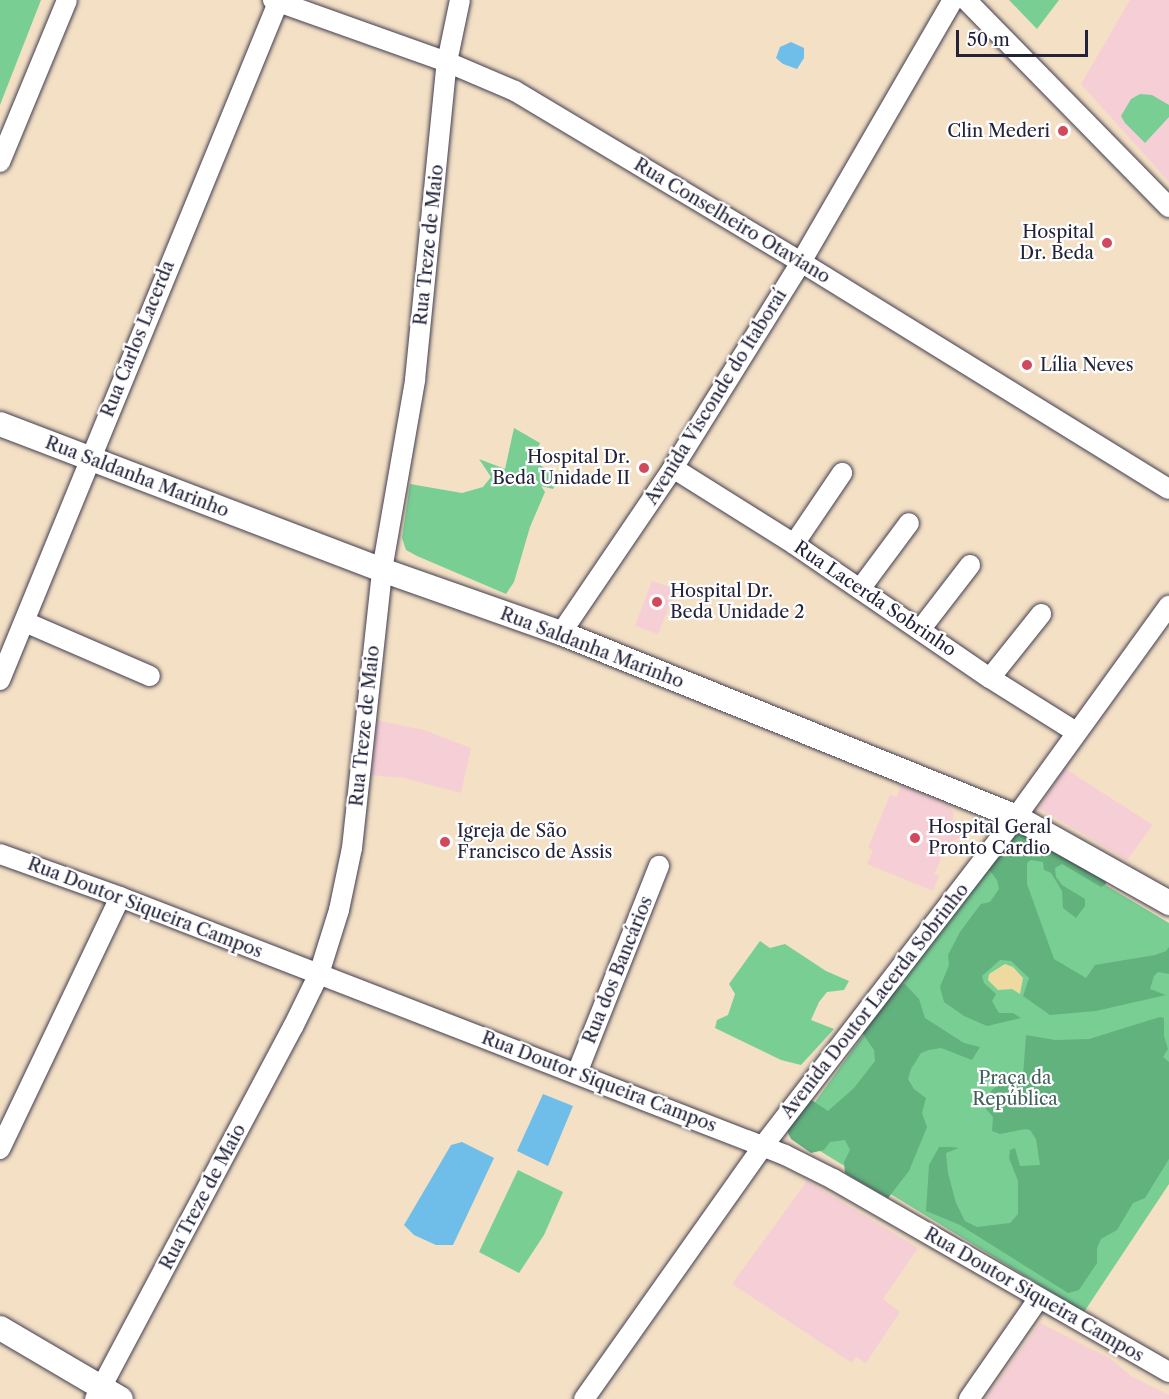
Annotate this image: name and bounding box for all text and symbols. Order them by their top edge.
scale bar [959,18,1091,56]
text: 50 m [967,29,1010,51]
place label: Clin Mederi [947,120,1050,142]
marker: Clin Mederi [1054,122,1072,140]
street label: Rua Conselheiro Otaviano [630,154,834,288]
street label: Rua Treze de Maio [410,163,448,327]
place label: Hospital Dr. Beda [1020,222,1094,264]
marker: Hospital Dr. Beda [1098,234,1116,252]
street label: Rua Carlos Lacerda [97,257,179,421]
street label: Avenida Visconde do Itaboraí [640,285,792,509]
place label: Lília Neves [1040,354,1134,376]
marker: Lília Neves [1018,356,1036,374]
street label: Rua Saldanha Marinho [42,432,232,522]
place label: Hospital Dr. Beda Unidade II [492,447,630,490]
marker: Hospital Dr. Beda Unidade II [635,459,653,477]
street label: Rua Lacerda Sobrinho [790,537,960,661]
place label: Hospital Dr. Beda Unidade 2 [670,581,805,624]
marker: Hospital Dr. Beda Unidade 2 [648,593,666,611]
street label: Rua Saldanha Marinho [497,603,687,693]
street label: Rua Treze de Maio [346,644,384,808]
place label: Hospital Geral Pronto Cardio [928,817,1051,860]
place label: Igreja de São Francisco de Assis [457,821,613,864]
marker: Hospital Geral Pronto Cardio [906,829,924,847]
marker: Igreja de São Francisco de Assis [438,835,452,849]
street label: Rua Doutor Siqueira Campos [24,853,266,963]
street label: Avenida Doutor Lacerda Sobrinho [776,879,974,1123]
street label: Rua dos Bancários [579,893,657,1047]
street label: Rua Doutor Siqueira Campos [478,1027,720,1137]
park label: Praça da República [972,1068,1058,1110]
street label: Rua Treze de Maio [155,1120,251,1274]
street label: Rua Doutor Siqueira Campos [920,1223,1148,1367]

